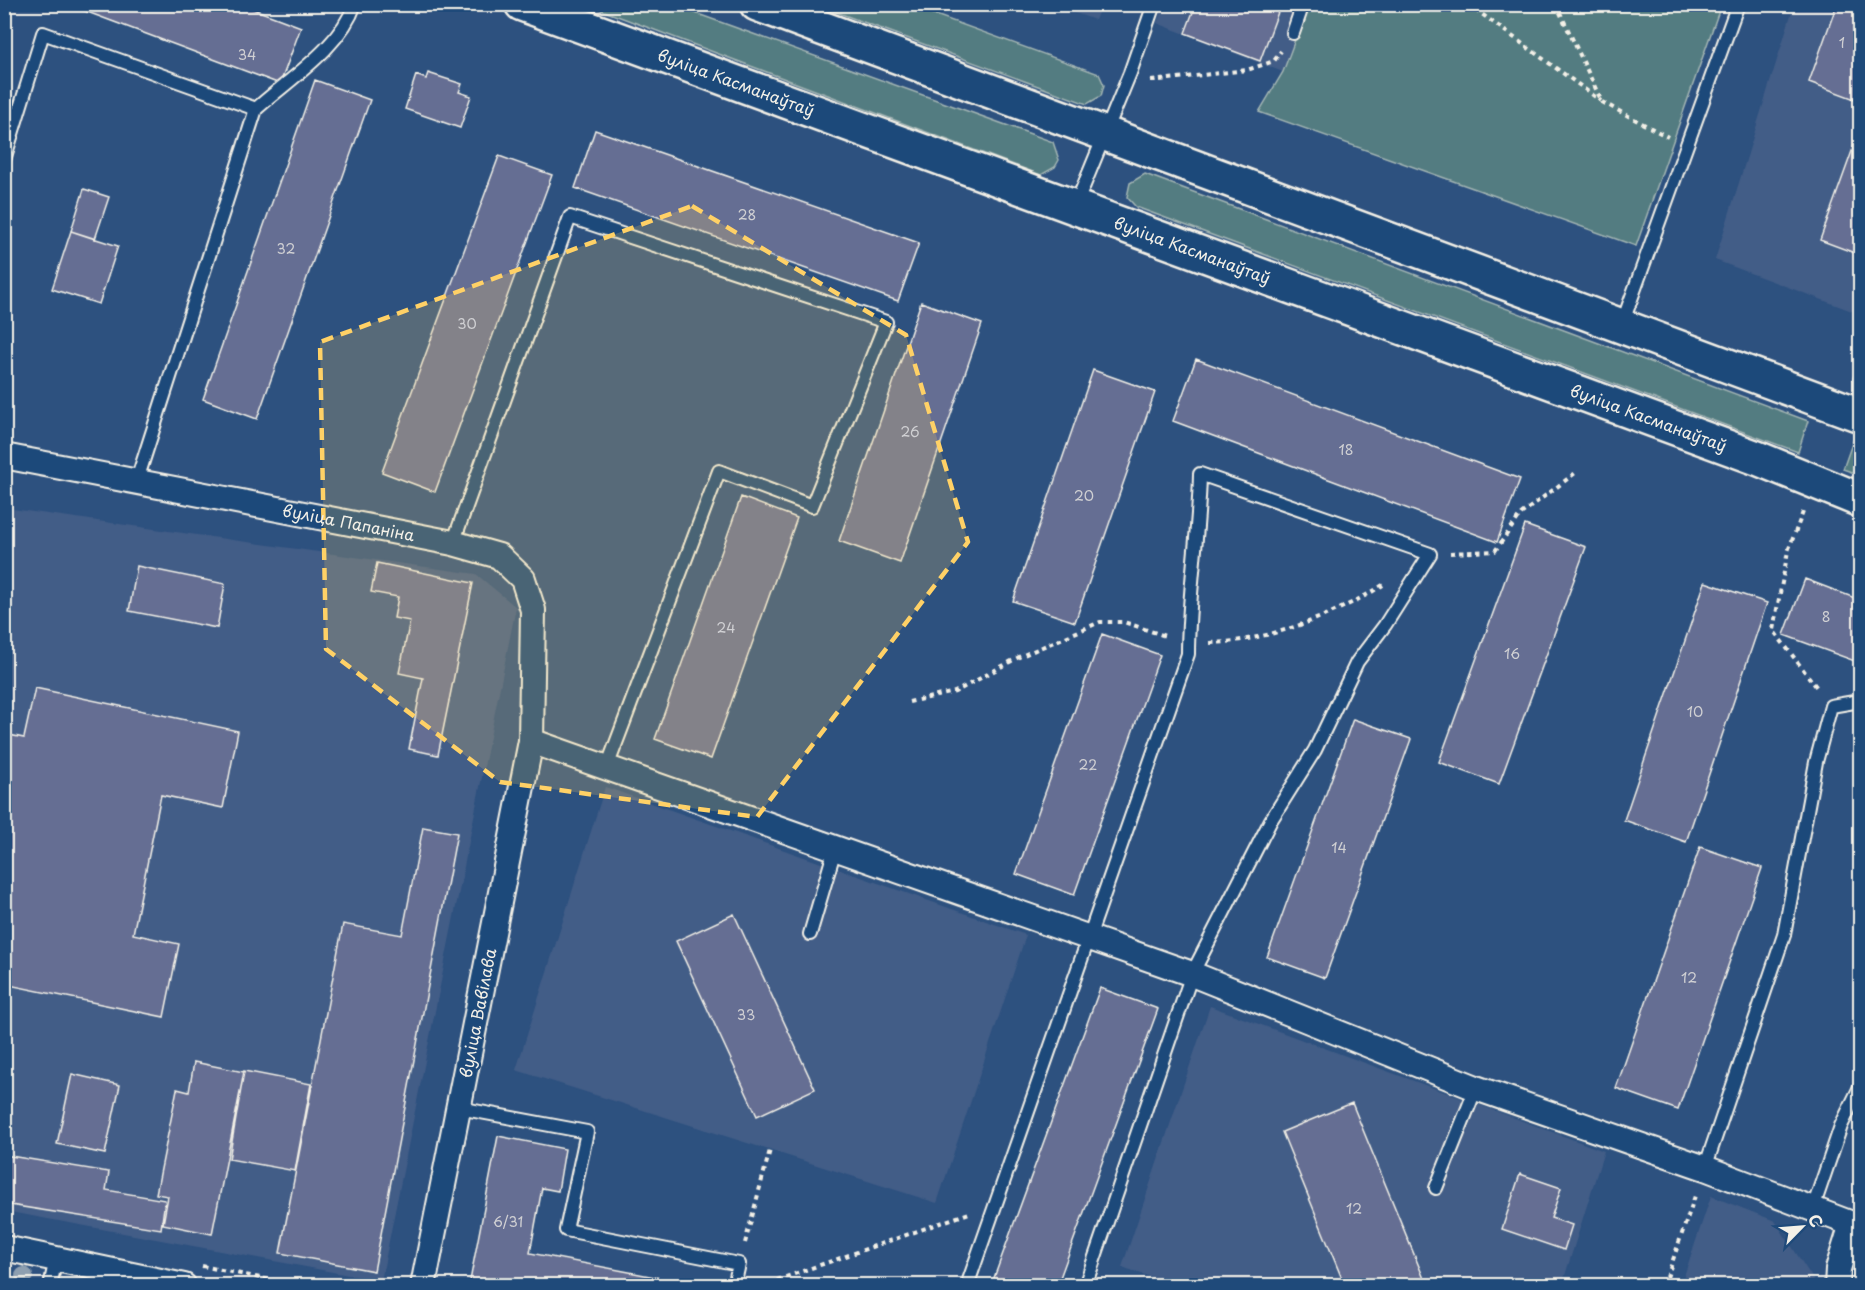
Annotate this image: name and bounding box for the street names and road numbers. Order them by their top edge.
street label: вуліца Касманаўтаў [655,42,818,122]
street label: вуліца Касманаўтаў [1111,210,1274,289]
street label: вуліца Касманаўтаў [1567,377,1730,457]
street label: вуліца Папаніна [281,497,417,546]
street label: вуліца Вавілава [453,946,501,1080]

